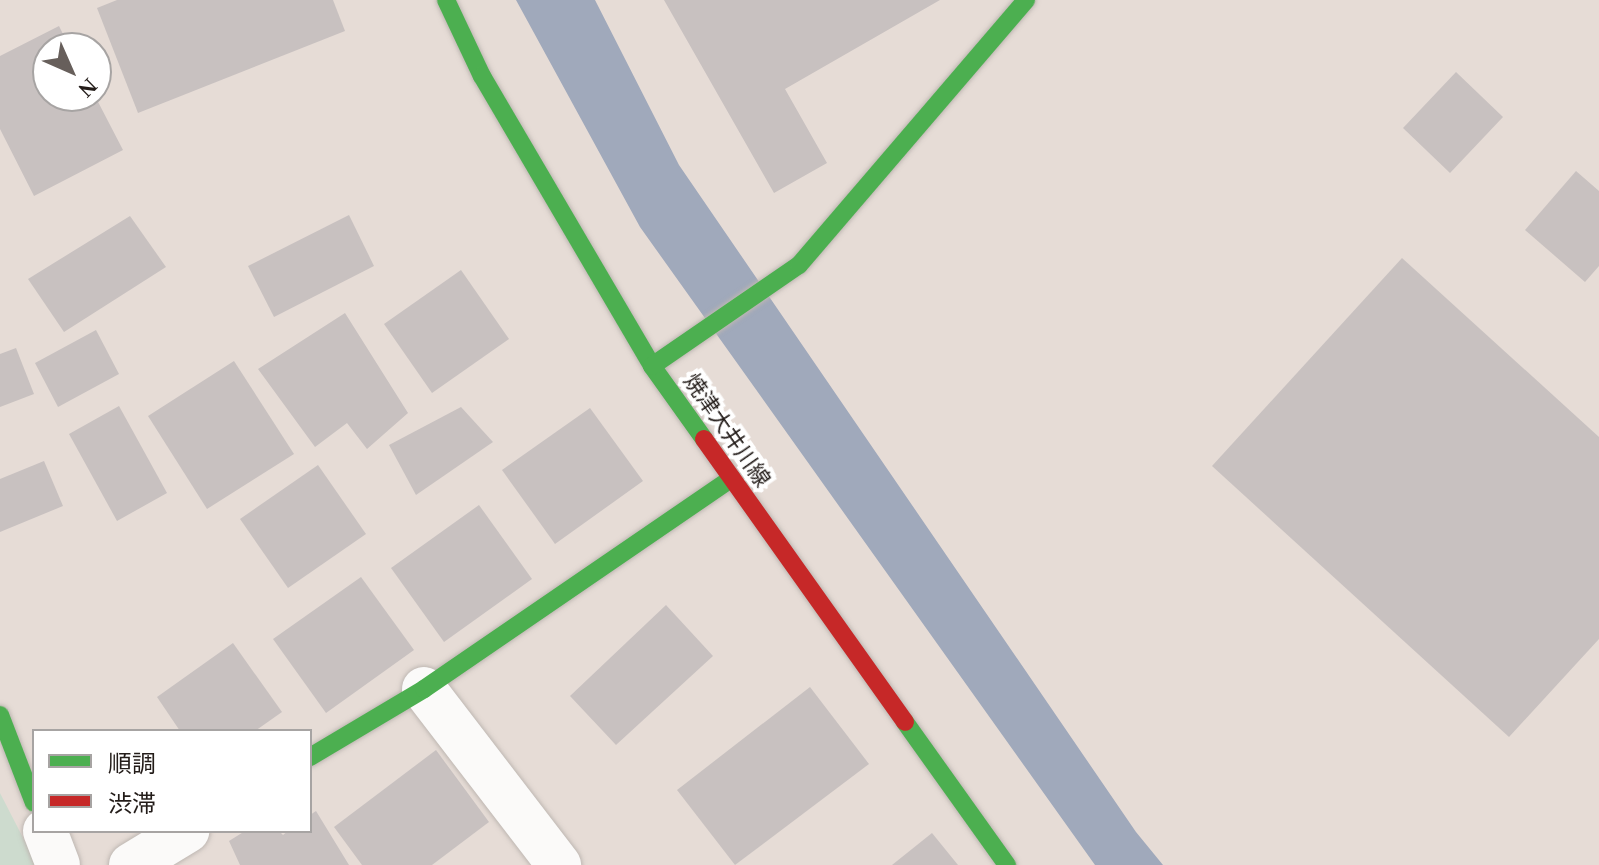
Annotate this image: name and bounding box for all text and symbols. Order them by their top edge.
north arrow [32,32,112,112]
text: N [73,73,102,102]
street label: 焼津大井川線 [678,368,776,492]
legend [32,729,312,833]
text: 順調 [108,751,156,777]
text: 渋滞 [108,791,156,817]

